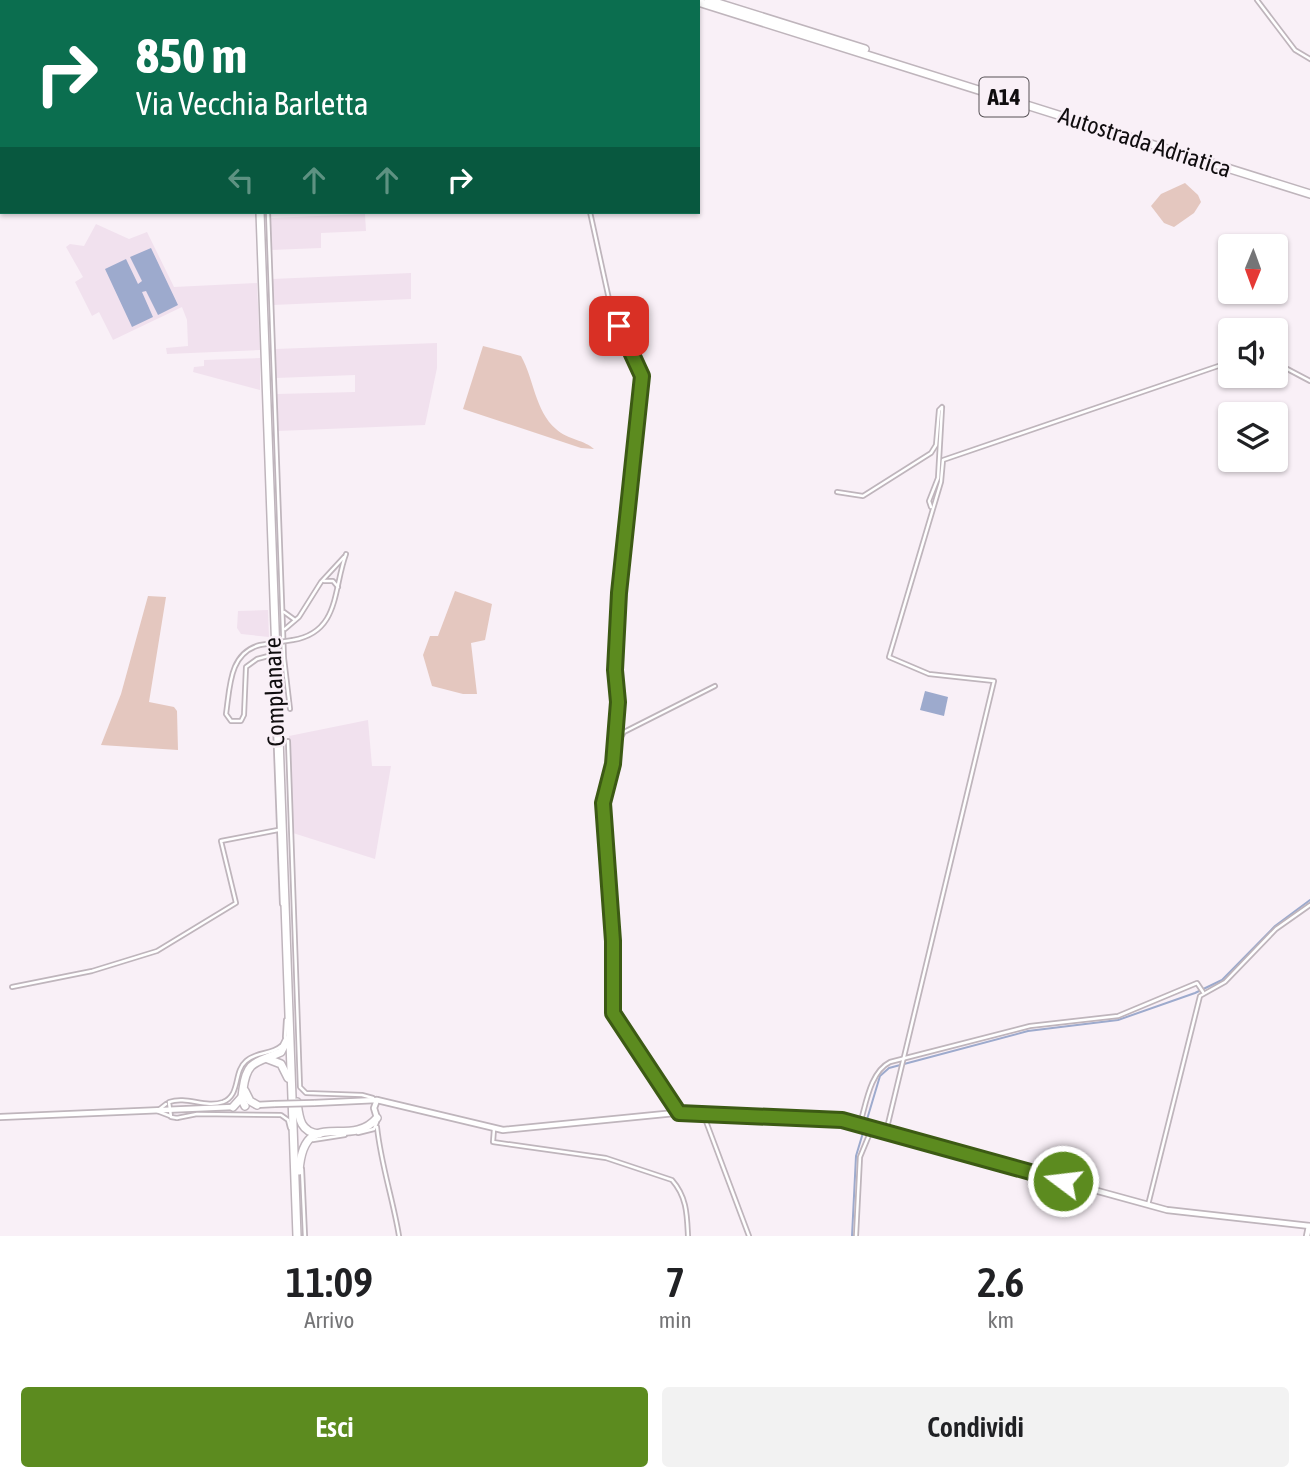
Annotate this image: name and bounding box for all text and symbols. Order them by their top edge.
text: 850 m [136,27,247,83]
icon: right [21,28,112,119]
road number: A14 [979,78,1028,116]
text: Via Vecchia Barletta [136,85,369,122]
street label: Autostrada Adriatica [1055,101,1235,183]
icon: left [222,161,260,199]
icon: ahead [295,161,333,199]
icon: ahead [368,161,406,199]
icon: right [441,161,479,199]
north arrow [1218,234,1288,304]
map controls [1218,234,1288,472]
pin [589,296,649,356]
icon: arrive [600,307,638,345]
button: sound [1218,318,1288,388]
button: layers [1218,402,1288,472]
street label: Complanare [259,637,289,747]
position arrow [1026,1144,1100,1218]
text: 11:09 [286,1258,373,1306]
text: 7 [665,1258,685,1306]
text: 2.6 [977,1258,1024,1306]
text: Arrivo [304,1307,354,1333]
text: min [659,1307,692,1333]
text: km [987,1307,1014,1333]
button: Esci [21,1387,648,1467]
button: Condividi [662,1387,1289,1467]

